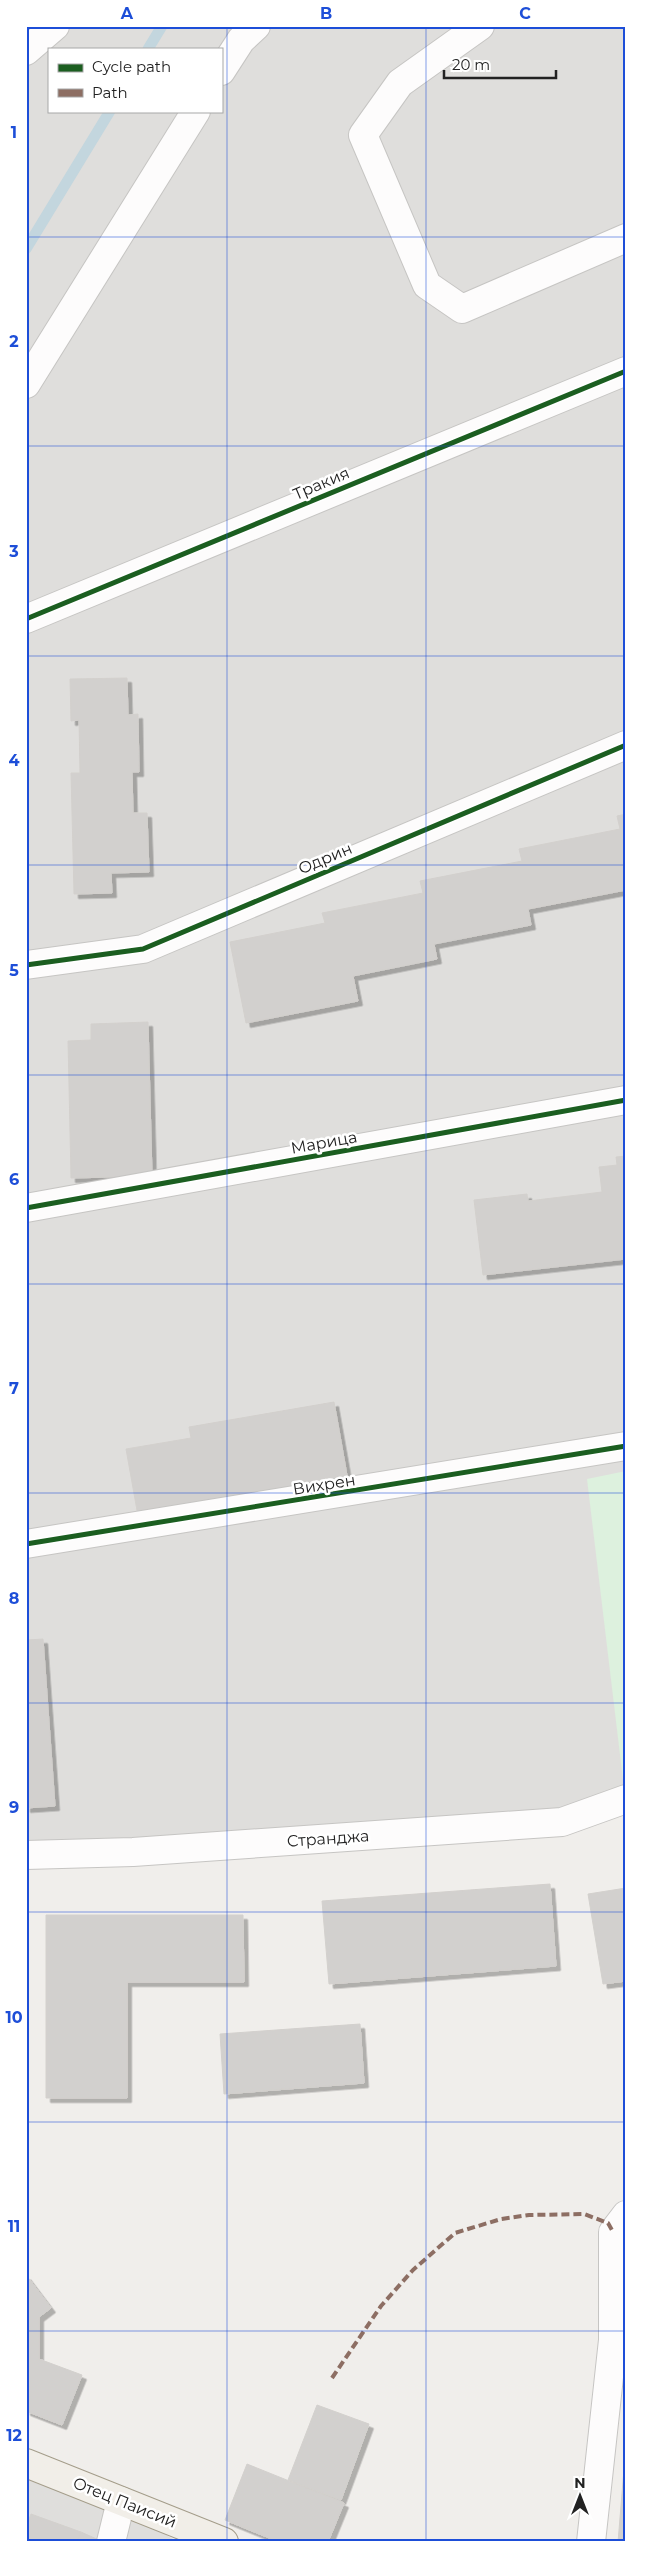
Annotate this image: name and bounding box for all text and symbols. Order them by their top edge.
text: A [120,4,134,23]
text: B [320,4,332,23]
text: C [519,4,531,23]
legend [48,48,222,112]
scale bar [444,48,557,80]
text: 20 m [452,55,490,74]
text: Cycle path [92,57,171,76]
text: Path [92,83,128,102]
text: 1 [11,123,17,142]
text: 2 [9,332,19,351]
street label: Тракия [290,463,352,504]
text: 3 [8,542,19,561]
text: 4 [8,751,20,770]
street label: Одрин [295,839,355,878]
text: 5 [9,961,19,980]
street label: Марица [289,1127,359,1158]
text: 6 [9,1170,19,1189]
text: 7 [9,1379,19,1398]
street label: Вихрен [291,1470,357,1499]
text: 8 [9,1589,19,1608]
text: 9 [9,1798,19,1817]
street label: Странджа [286,1826,370,1851]
text: 10 [5,2008,23,2027]
text: 11 [8,2217,20,2236]
text: 12 [6,2426,22,2445]
north arrow [554,2470,604,2520]
street label: Отец Паисий [70,2473,179,2532]
text: N [574,2474,586,2492]

